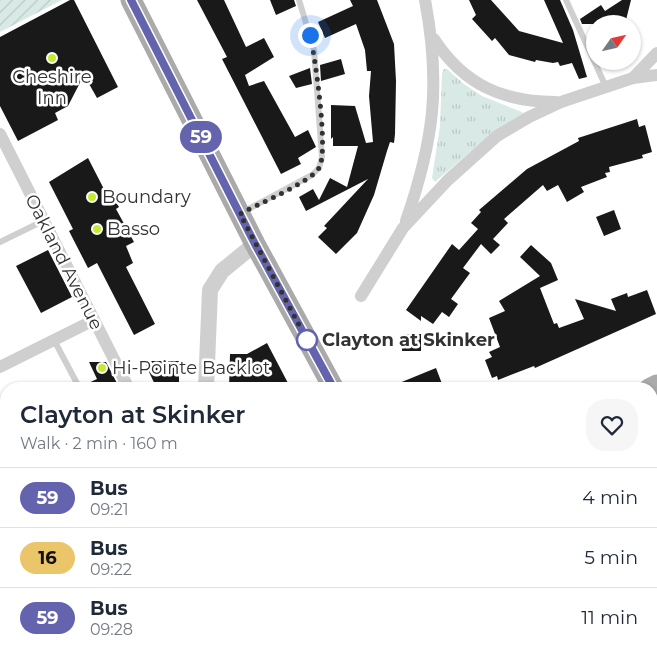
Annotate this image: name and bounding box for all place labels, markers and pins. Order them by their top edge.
marker: Cheshire Inn [46,52,58,64]
place label: Cheshire Inn [12,66,92,109]
place label: Boundary [102,186,191,208]
marker: Boundary [86,191,98,203]
place label: Basso [107,218,160,240]
marker: Basso [91,223,103,235]
marker: Clayton at Skinker [296,329,318,351]
place label: Clayton at Skinker [322,329,495,351]
place label: Hi-Pointe Backlot [112,357,270,379]
marker: Hi-Pointe Backlot [96,362,108,374]

